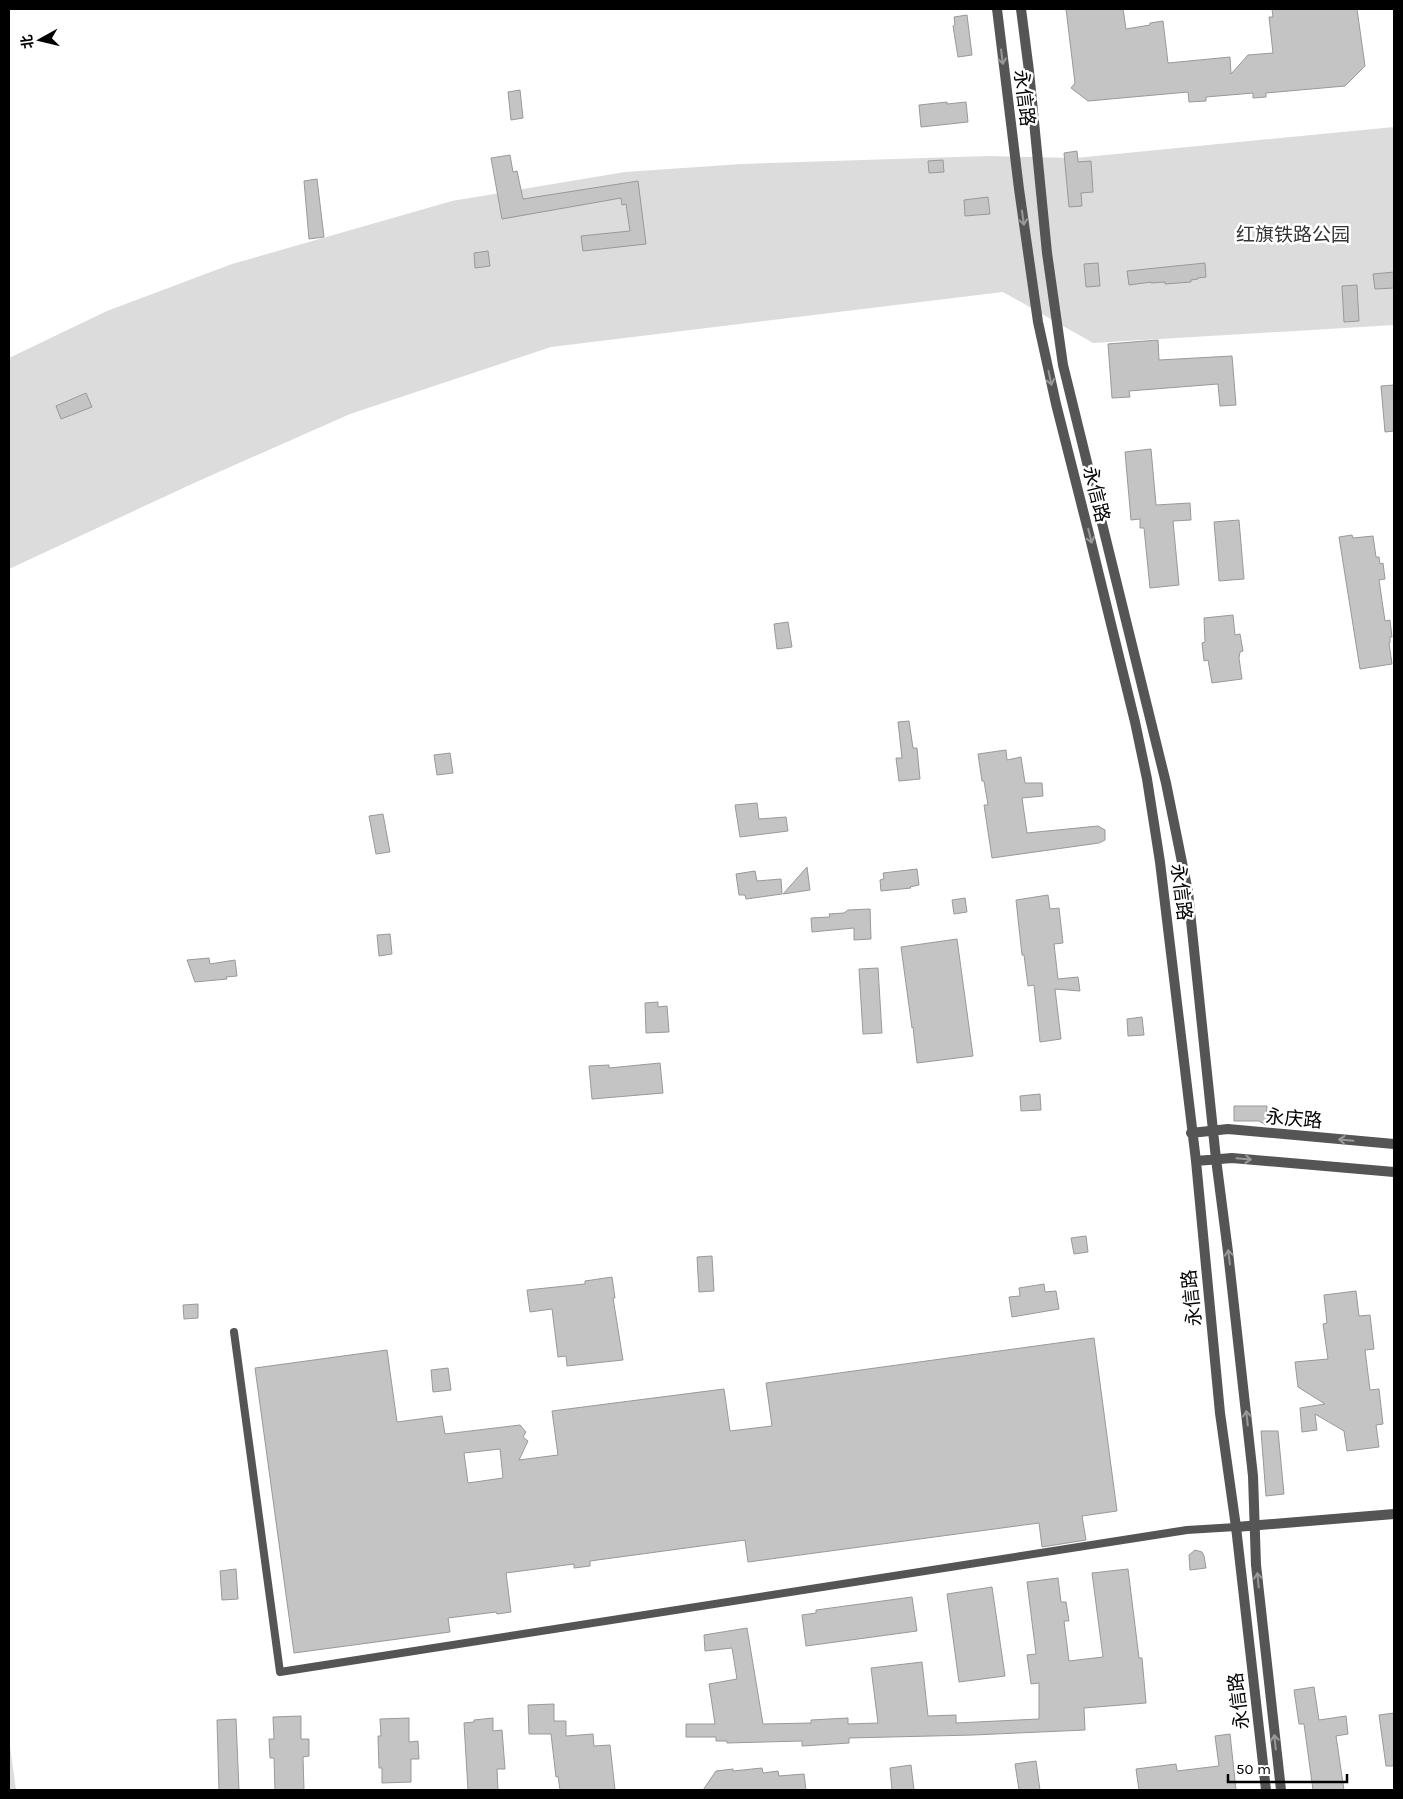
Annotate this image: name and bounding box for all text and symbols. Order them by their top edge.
north arrow [15,15,65,65]
text: 北 [18,34,37,50]
one-way arrow [998,49,1008,65]
street label: 永信路 [1010,68,1038,128]
one-way arrow [1018,210,1028,226]
park label: 红旗铁路公园 [1236,224,1350,246]
one-way arrow [1046,370,1055,386]
street label: 永信路 [1078,464,1114,525]
one-way arrow [1086,528,1095,544]
street label: 永信路 [1167,862,1195,922]
street label: 永庆路 [1265,1106,1323,1132]
one-way arrow [1338,1135,1354,1144]
one-way arrow [1236,1154,1252,1164]
one-way arrow [1224,1249,1234,1265]
street label: 永信路 [1178,1268,1206,1327]
one-way arrow [1242,1411,1252,1427]
one-way arrow [1253,1573,1263,1589]
street label: 永信路 [1225,1671,1253,1731]
one-way arrow [1271,1734,1280,1750]
scale bar [1228,1752,1347,1784]
text: 50 m [1236,1760,1271,1778]

